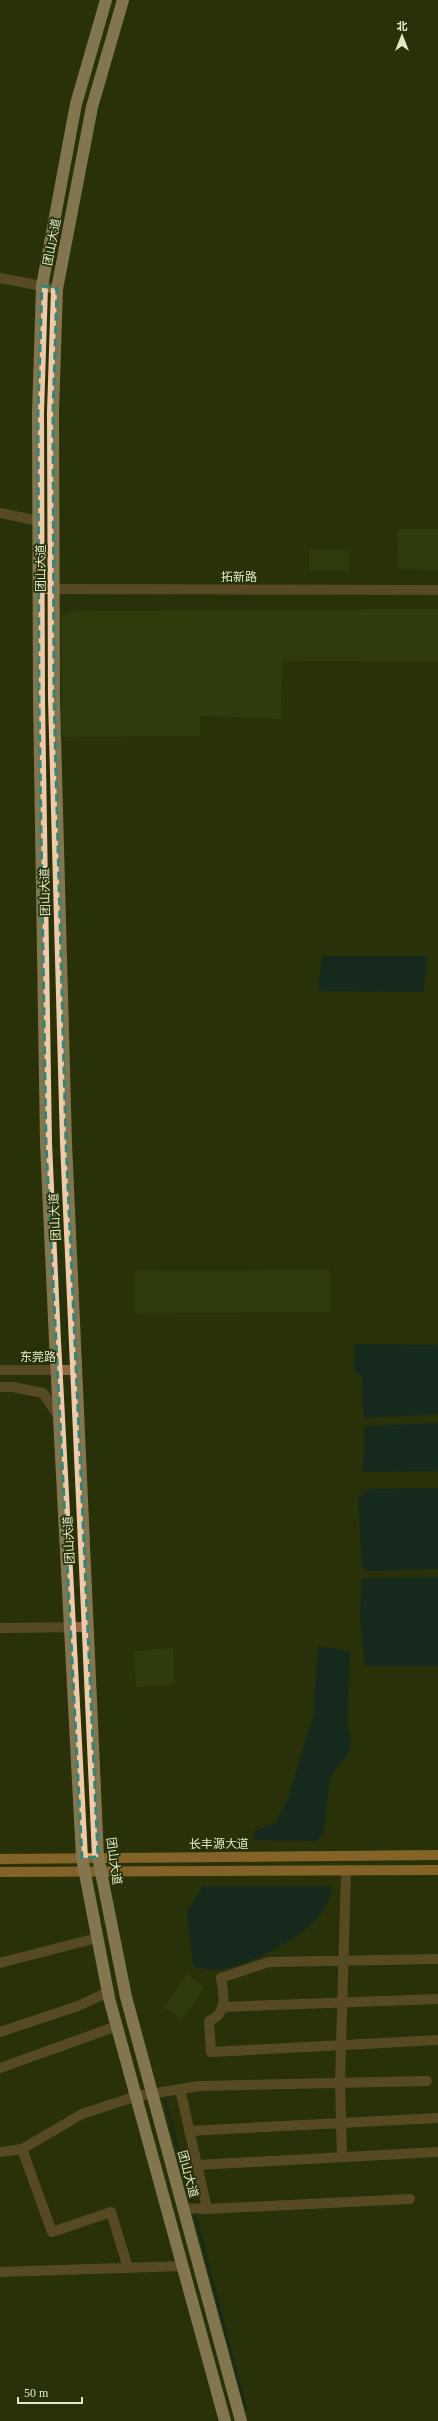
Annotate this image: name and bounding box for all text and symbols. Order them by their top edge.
north arrow [382,16,422,56]
text: 北 [397,20,408,32]
street label: 团山大道 [41,217,63,267]
street label: 团山大道 [34,544,48,592]
street label: 拓新路 [221,570,257,584]
street label: 团山大道 [38,868,52,916]
street label: 团山大道 [47,1193,63,1241]
street label: 东莞路 [20,1350,56,1364]
street label: 团山大道 [61,1516,77,1564]
street label: 团山大道 [104,1836,124,1886]
street label: 长丰源大道 [189,1837,249,1851]
street label: 团山大道 [175,2149,201,2199]
scale bar [18,2379,82,2405]
text: 50 m [24,2386,49,2400]

